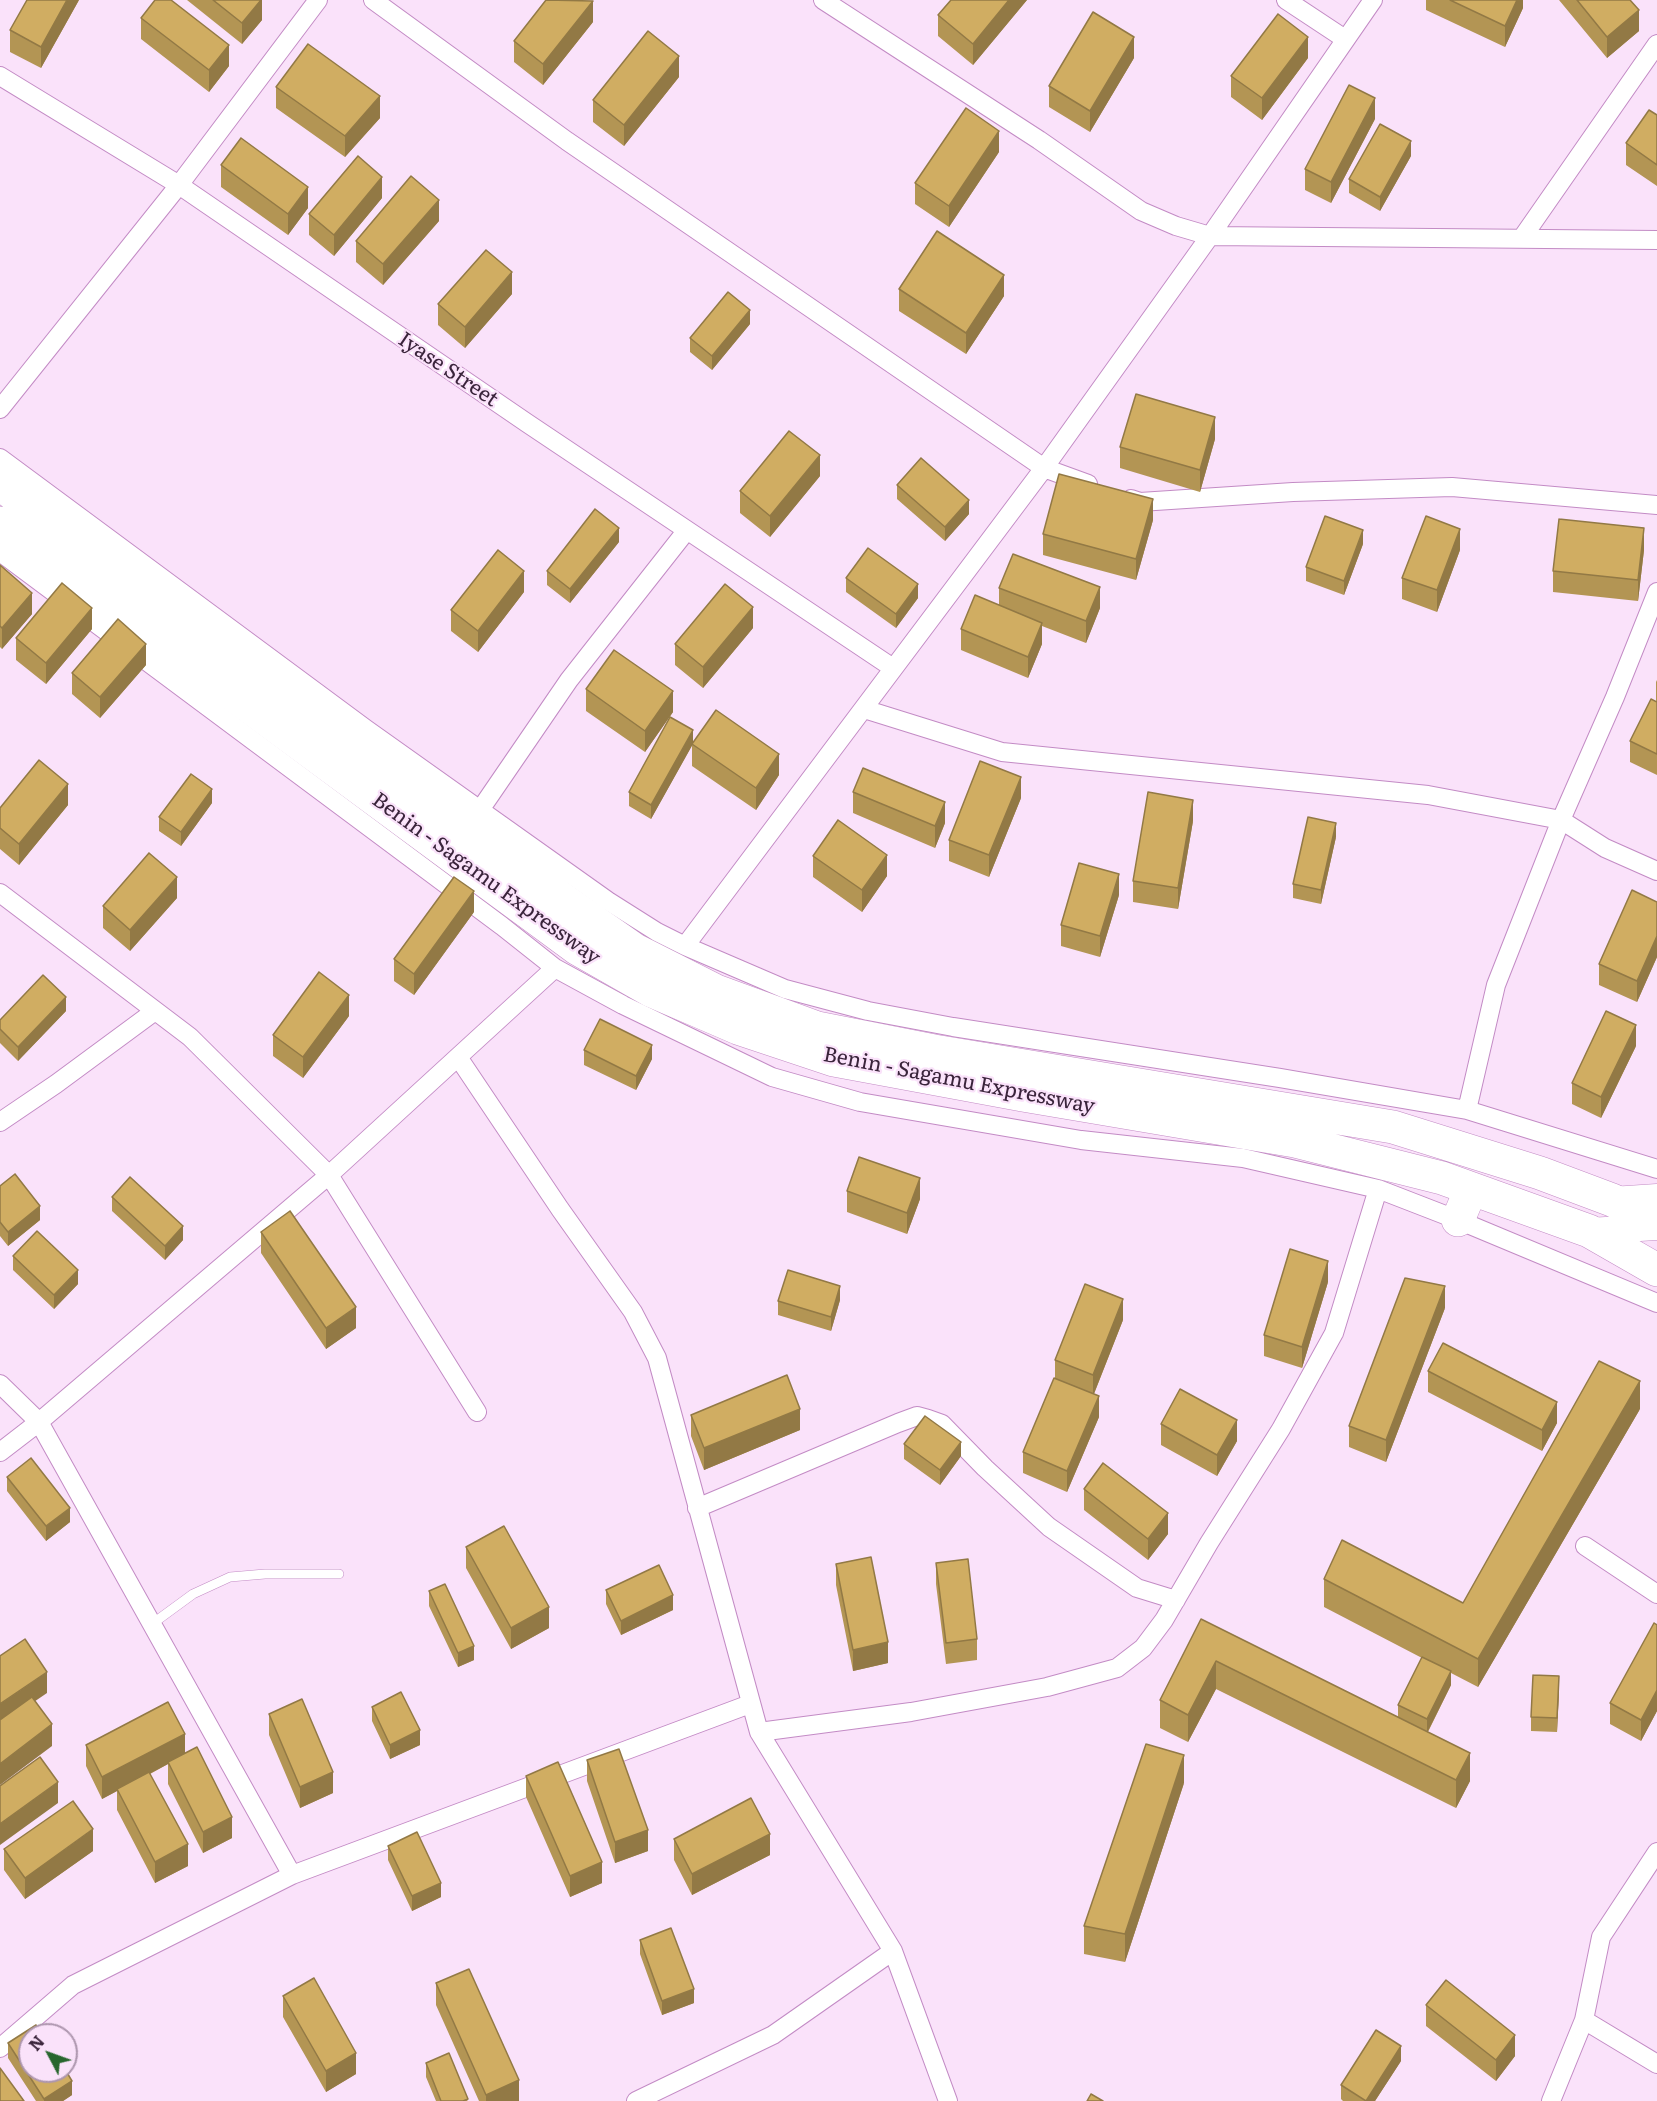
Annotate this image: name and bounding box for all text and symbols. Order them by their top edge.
street label: Iyase Street [393,327,503,413]
street label: Benin - Sagamu Expressway [367,788,605,970]
street label: Benin - Sagamu Expressway [821,1042,1097,1120]
north arrow [18,2023,78,2083]
text: N [22,2030,49,2055]

